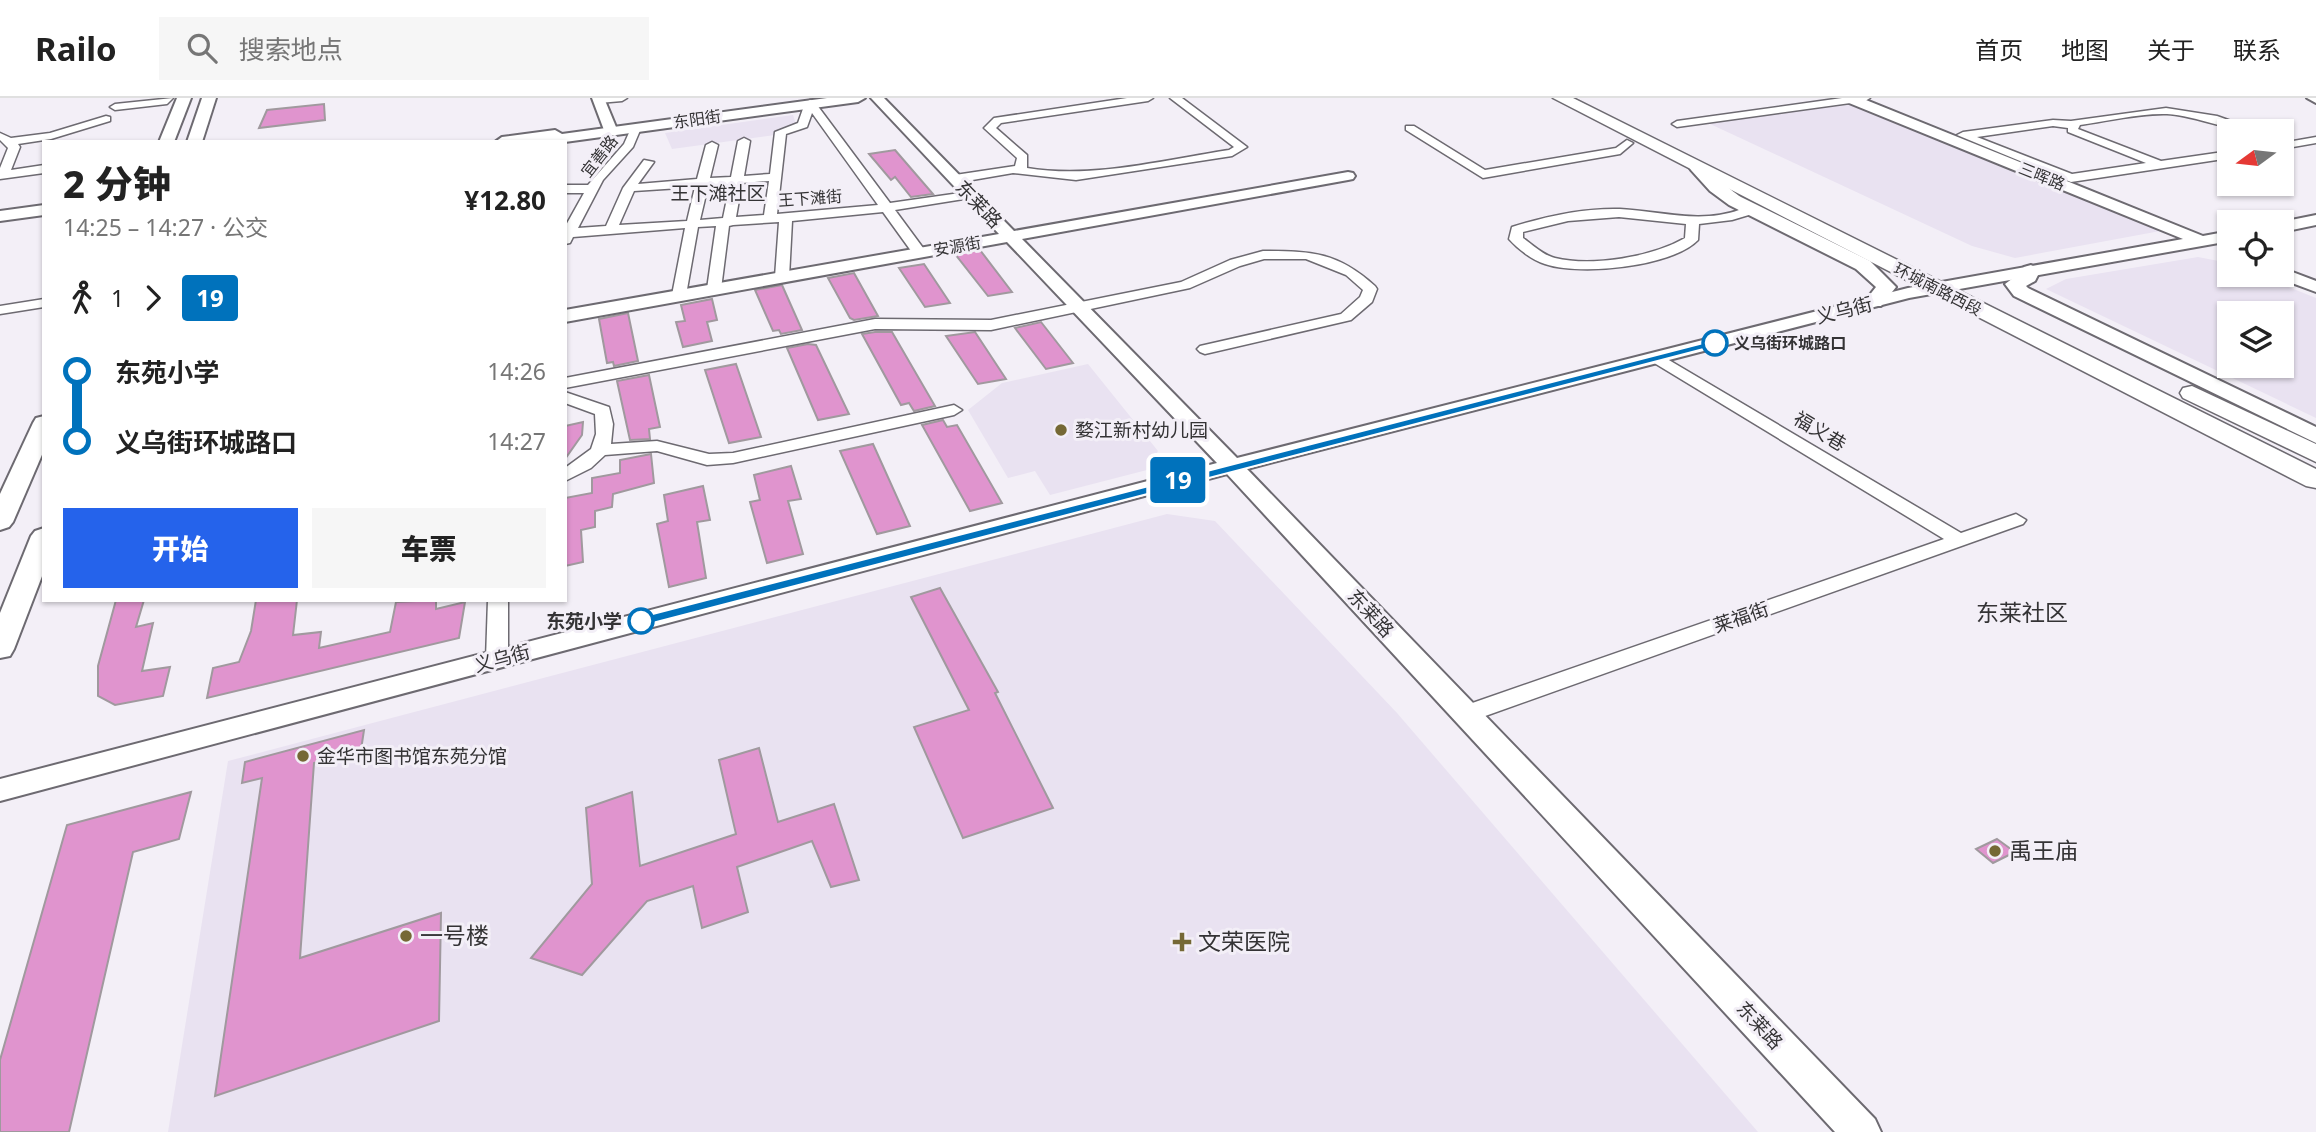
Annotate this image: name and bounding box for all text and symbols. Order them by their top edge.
search box [159,17,649,80]
text: Railo [35,26,117,71]
icon: search [183,29,221,67]
text: 搜索地点 [239,31,343,67]
text: 首页 [1975,33,2023,66]
text: 地图 [2061,33,2109,66]
text: 关于 [2147,33,2195,66]
text: 联系 [2233,33,2281,66]
street label: 东阳街 [672,105,722,133]
north arrow [2217,119,2294,196]
map controls [2217,119,2294,378]
street label: 宜善路 [576,130,622,182]
text: 2 分钟 [63,157,171,209]
street label: 三晖路 [2016,157,2068,195]
street label: 东莱路 [950,174,1008,234]
district label: 王下滩社区 [670,180,766,206]
text: ¥12.80 [464,182,546,218]
street label: 王下滩街 [777,185,843,211]
button: locate [2217,210,2294,287]
text: 14:25 – 14:27 · 公交 [63,211,268,243]
street label: 安源街 [931,231,983,261]
street label: 环城南路西段 [1890,257,1986,321]
icon: walk [63,279,101,317]
icon: forward [134,279,172,317]
text: 19 [196,281,224,314]
text: 1 [111,282,124,314]
street label: 义乌街 [1813,290,1875,330]
button: layers [2217,301,2294,378]
marker: 义乌街环城路口 [1702,330,1728,356]
place label: 义乌街环城路口 [1734,332,1846,354]
text: 东苑小学 [115,354,219,390]
text: 14:26 [487,355,546,387]
street label: 福义巷 [1789,405,1851,457]
place label: 婺江新村幼儿园 [1075,417,1208,443]
marker: 婺江新村幼儿园 [1053,422,1069,438]
text: 义乌街环城路口 [115,424,297,460]
text: 14:27 [487,425,546,457]
line badge: 19 [1146,457,1210,503]
text: 19 [1164,463,1192,496]
button: 开始 [63,508,298,588]
button: 车票 [312,508,546,588]
street label: 东莱路 [1342,583,1400,643]
street label: 莱福街 [1710,595,1772,639]
district label: 东莱社区 [1976,596,2068,628]
place label: 东苑小学 [546,608,622,634]
marker: 东苑小学 [628,608,654,634]
street label: 义乌街 [471,638,533,678]
place label: 金华市图书馆东苑分馆 [317,743,507,769]
marker: 金华市图书馆东苑分馆 [295,748,311,764]
place label: 禹王庙 [2009,834,2078,866]
marker: 禹王庙 [1987,843,2003,859]
place label: 一号楼 [420,919,489,951]
place label: 文荣医院 [1198,925,1290,957]
marker: 一号楼 [398,928,414,944]
marker: 文荣医院 [1172,932,1192,952]
street label: 东莱路 [1731,995,1789,1055]

